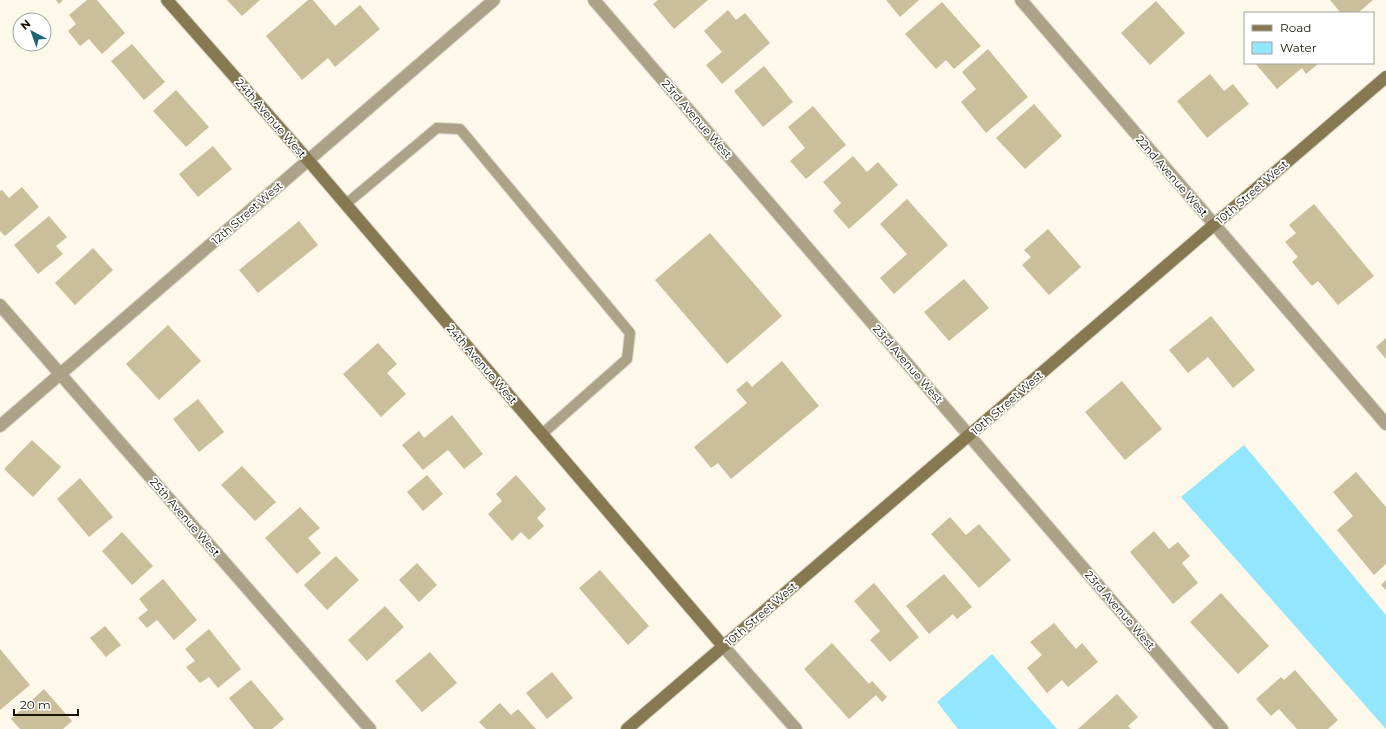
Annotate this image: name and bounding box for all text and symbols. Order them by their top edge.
north arrow [12,12,52,52]
legend [1244,12,1374,64]
text: N [17,16,33,33]
text: Road [1280,20,1311,35]
text: Water [1280,40,1317,55]
street label: 24th Avenue West [233,75,310,161]
street label: 23rd Avenue West [659,77,735,162]
street label: 22nd Avenue West [1133,133,1211,220]
street label: 10th Street West [1213,157,1291,227]
street label: 12th Street West [209,178,286,248]
street label: 24th Avenue West [444,321,521,407]
street label: 23rd Avenue West [870,322,946,407]
street label: 10th Street West [968,368,1046,438]
street label: 25th Avenue West [147,475,223,560]
street label: 23rd Avenue West [1082,568,1158,653]
street label: 10th Street West [722,579,800,649]
scale bar [14,691,78,717]
text: 20 m [20,697,51,712]

